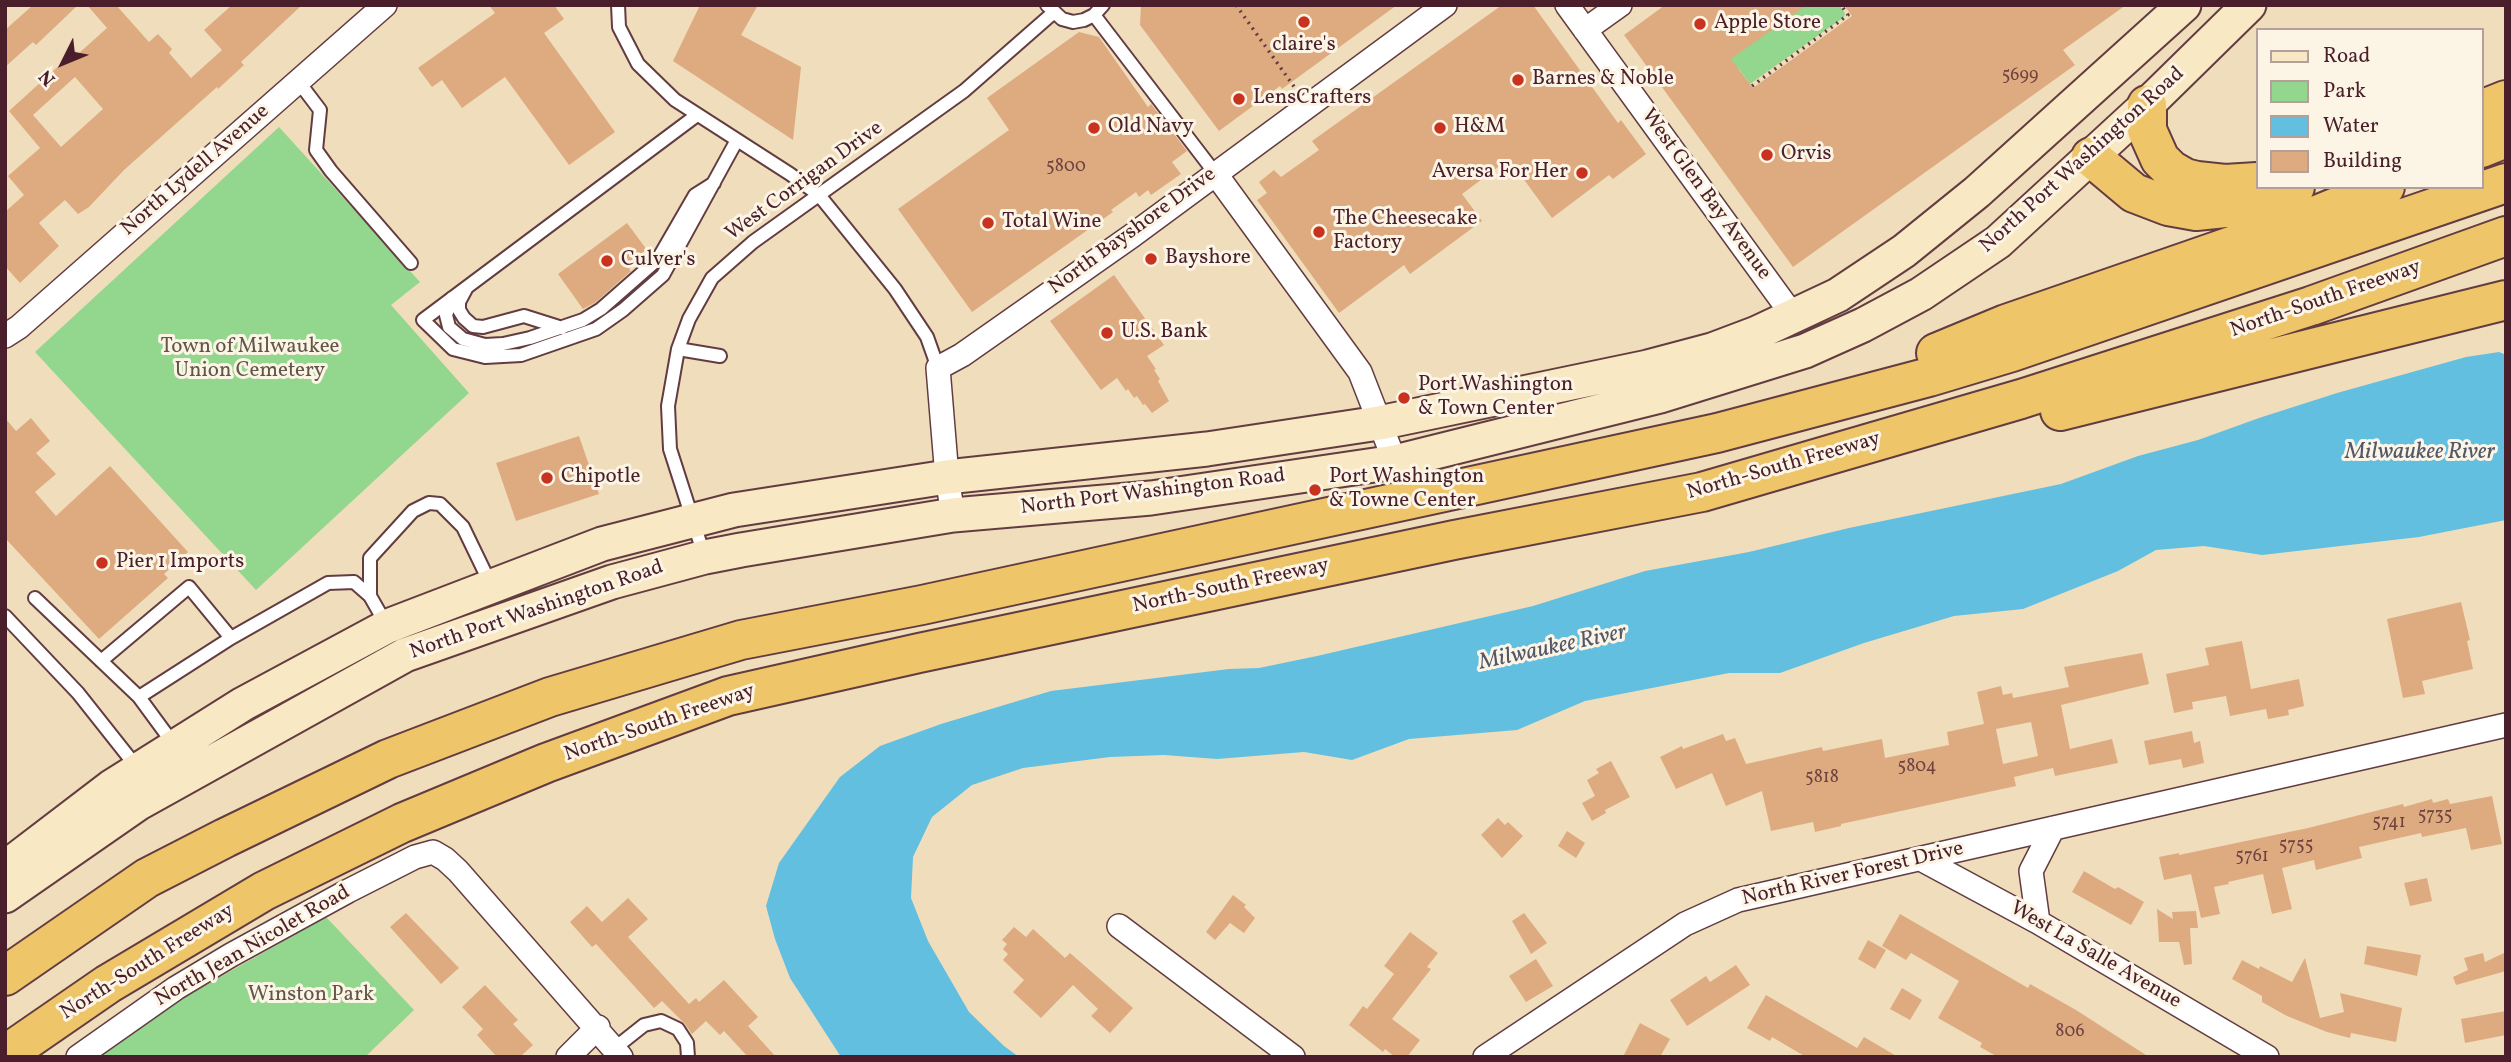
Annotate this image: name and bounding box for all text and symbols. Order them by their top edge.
place label: Apple Store [1714,11,1821,37]
marker: claire's [1296,14,1312,30]
marker: Apple Store [1692,16,1708,32]
north arrow [28,28,98,98]
legend [2256,28,2483,189]
place label: claire's [1272,33,1336,59]
text: Road [2323,42,2370,71]
street label: North Port Washington Road [1976,62,2190,260]
text: N [33,63,62,91]
house number: 5699 [2002,66,2038,88]
place label: Barnes & Noble [1532,67,1674,93]
marker: Barnes & Noble [1510,72,1526,88]
text: Park [2323,77,2366,106]
place label: LensCrafters [1253,86,1371,112]
marker: LensCrafters [1231,91,1247,107]
street label: North Lydell Avenue [117,100,275,242]
street label: West Glen Bay Avenue [1634,105,1776,285]
text: Water [2323,112,2379,141]
place label: Old Navy [1108,115,1194,141]
place label: H&M [1454,115,1505,141]
street label: West Corrigan Drive [722,117,888,247]
marker: Old Navy [1086,120,1102,136]
marker: H&M [1432,120,1448,136]
place label: Orvis [1781,142,1832,168]
marker: Orvis [1759,147,1775,163]
text: Building [2323,147,2402,176]
house number: 5800 [1046,157,1086,179]
place label: Aversa For Her [1432,160,1568,186]
street label: North Bayshore Drive [1044,163,1222,301]
marker: Aversa For Her [1574,165,1590,181]
place label: The Cheesecake Factory [1333,207,1478,257]
place label: Total Wine [1002,210,1102,236]
marker: Total Wine [980,215,996,231]
marker: The Cheesecake Factory [1311,224,1327,240]
place label: Bayshore [1165,246,1251,272]
place label: Culver's [621,248,696,274]
marker: Bayshore [1143,251,1159,267]
marker: Culver's [599,253,615,269]
street label: North-South Freeway [2227,256,2425,344]
place label: U.S. Bank [1121,320,1208,346]
marker: U.S. Bank [1099,325,1115,341]
park label: Town of Milwaukee Union Cemetery [160,335,340,385]
place label: Port Washington & Town Center [1418,373,1573,423]
marker: Port Washington & Town Center [1396,390,1412,406]
street label: North-South Freeway [1684,427,1884,507]
water label: Milwaukee River [2345,440,2495,468]
street label: North Port Washington Road [1019,464,1287,522]
place label: Chipotle [561,465,640,491]
place label: Port Washington & Towne Center [1329,465,1484,515]
marker: Chipotle [539,470,555,486]
marker: Port Washington & Towne Center [1307,482,1323,498]
place label: Pier 1 Imports [116,550,244,576]
street label: North-South Freeway [1131,554,1331,620]
marker: Pier 1 Imports [94,555,110,571]
street label: North Port Washington Road [407,556,667,666]
water label: Milwaukee River [1477,620,1629,678]
street label: North-South Freeway [561,680,759,768]
house number: 5804 [1898,757,1936,779]
house number: 5818 [1805,768,1839,790]
house number: 5735 [2418,806,2452,828]
house number: 5741 [2372,813,2406,835]
house number: 5755 [2279,836,2313,858]
street label: North River Forest Drive [1740,837,1966,913]
house number: 5761 [2235,847,2269,869]
street label: North Jean Nicolet Road [151,881,355,1013]
street label: West La Salle Avenue [2005,897,2185,1015]
street label: North-South Freeway [57,899,239,1027]
park label: Winston Park [248,983,374,1009]
house number: 806 [2055,1022,2085,1044]

